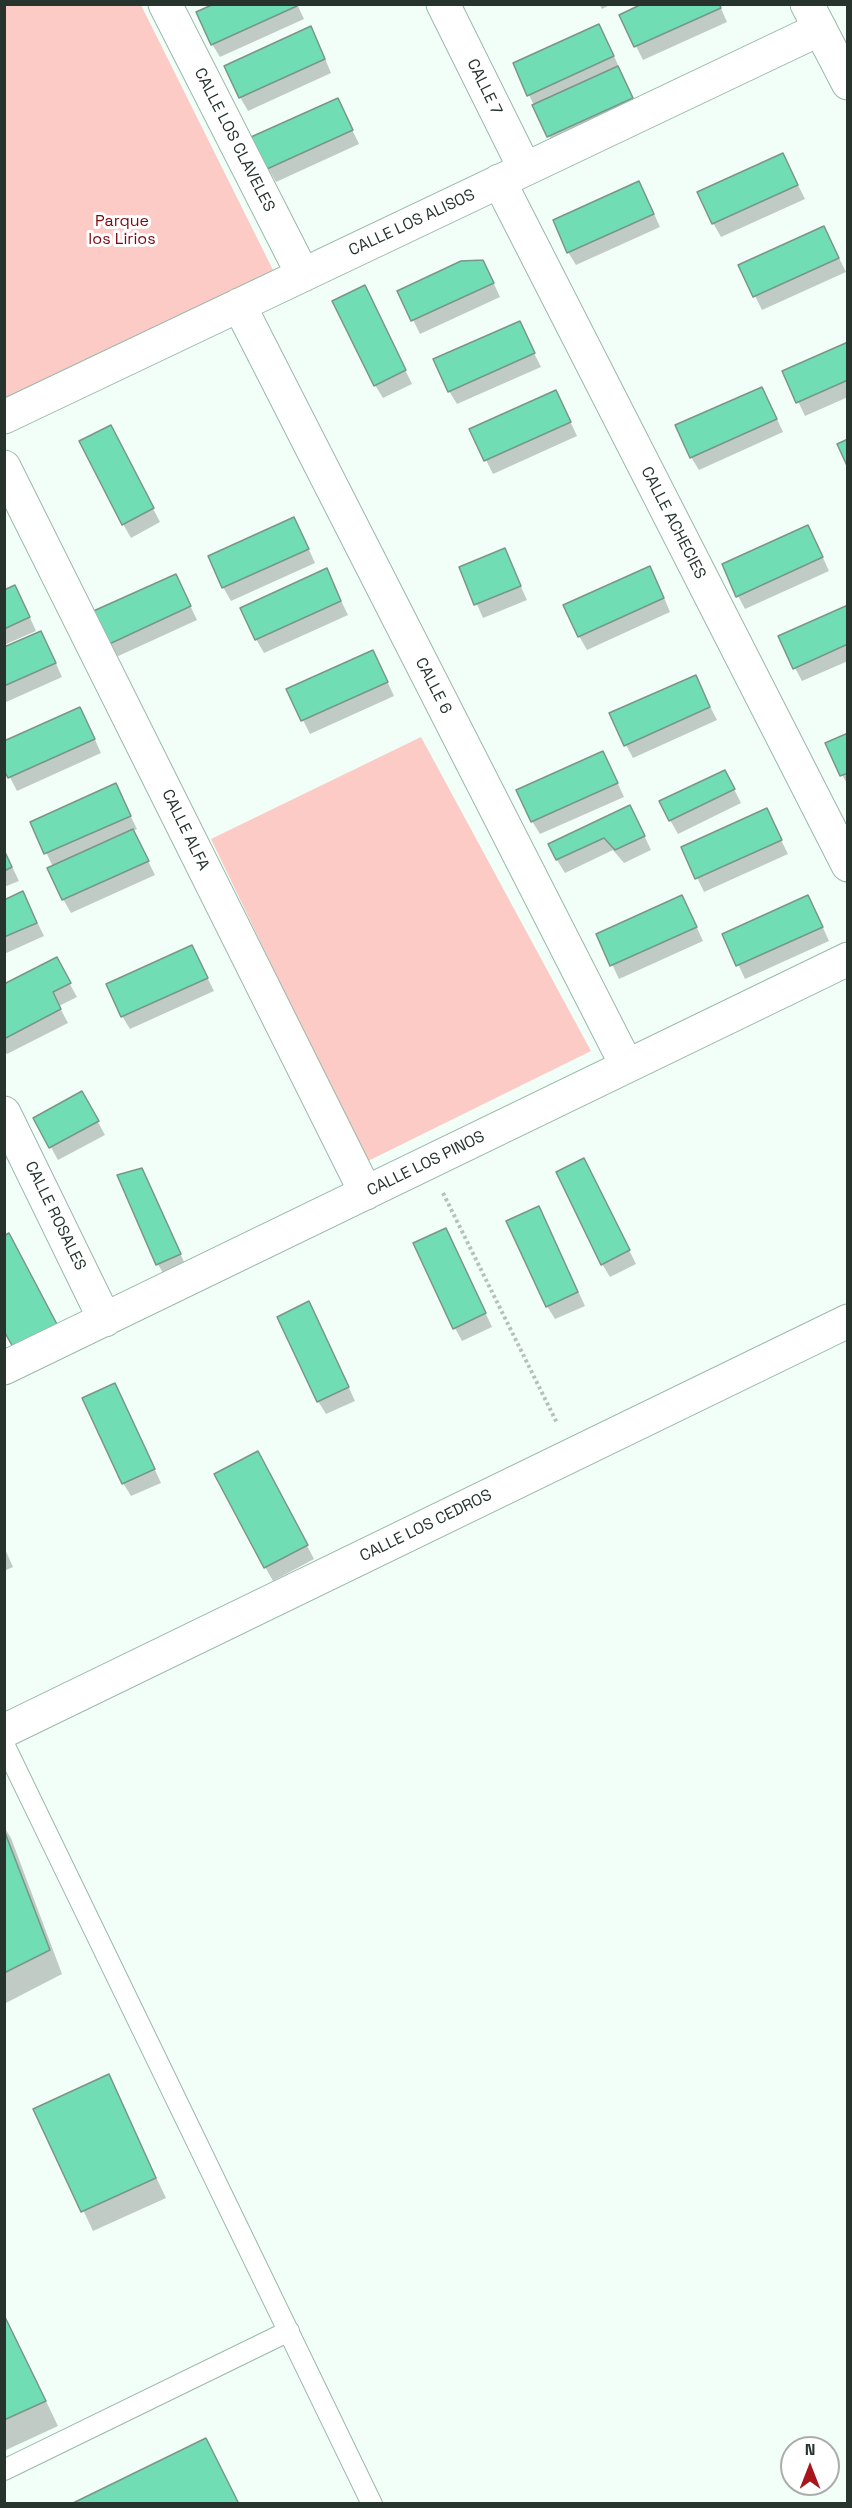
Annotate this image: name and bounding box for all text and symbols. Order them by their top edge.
street label: CALLE 7 [462,56,506,118]
street label: CALLE LOS CLAVELES [189,65,279,215]
street label: CALLE LOS ALISOS [346,185,478,261]
park label: Parque los Lirios [88,212,156,250]
street label: CALLE ACHECIES [636,464,710,582]
street label: CALLE 6 [411,655,455,717]
street label: CALLE ALFA [157,786,213,874]
street label: CALLE LOS PINOS [364,1127,488,1201]
street label: CALLE ROSALES [20,1158,90,1274]
street label: CALLE LOS CEDROS [357,1486,495,1566]
north arrow [780,2436,840,2496]
text: N [805,2439,815,2460]

